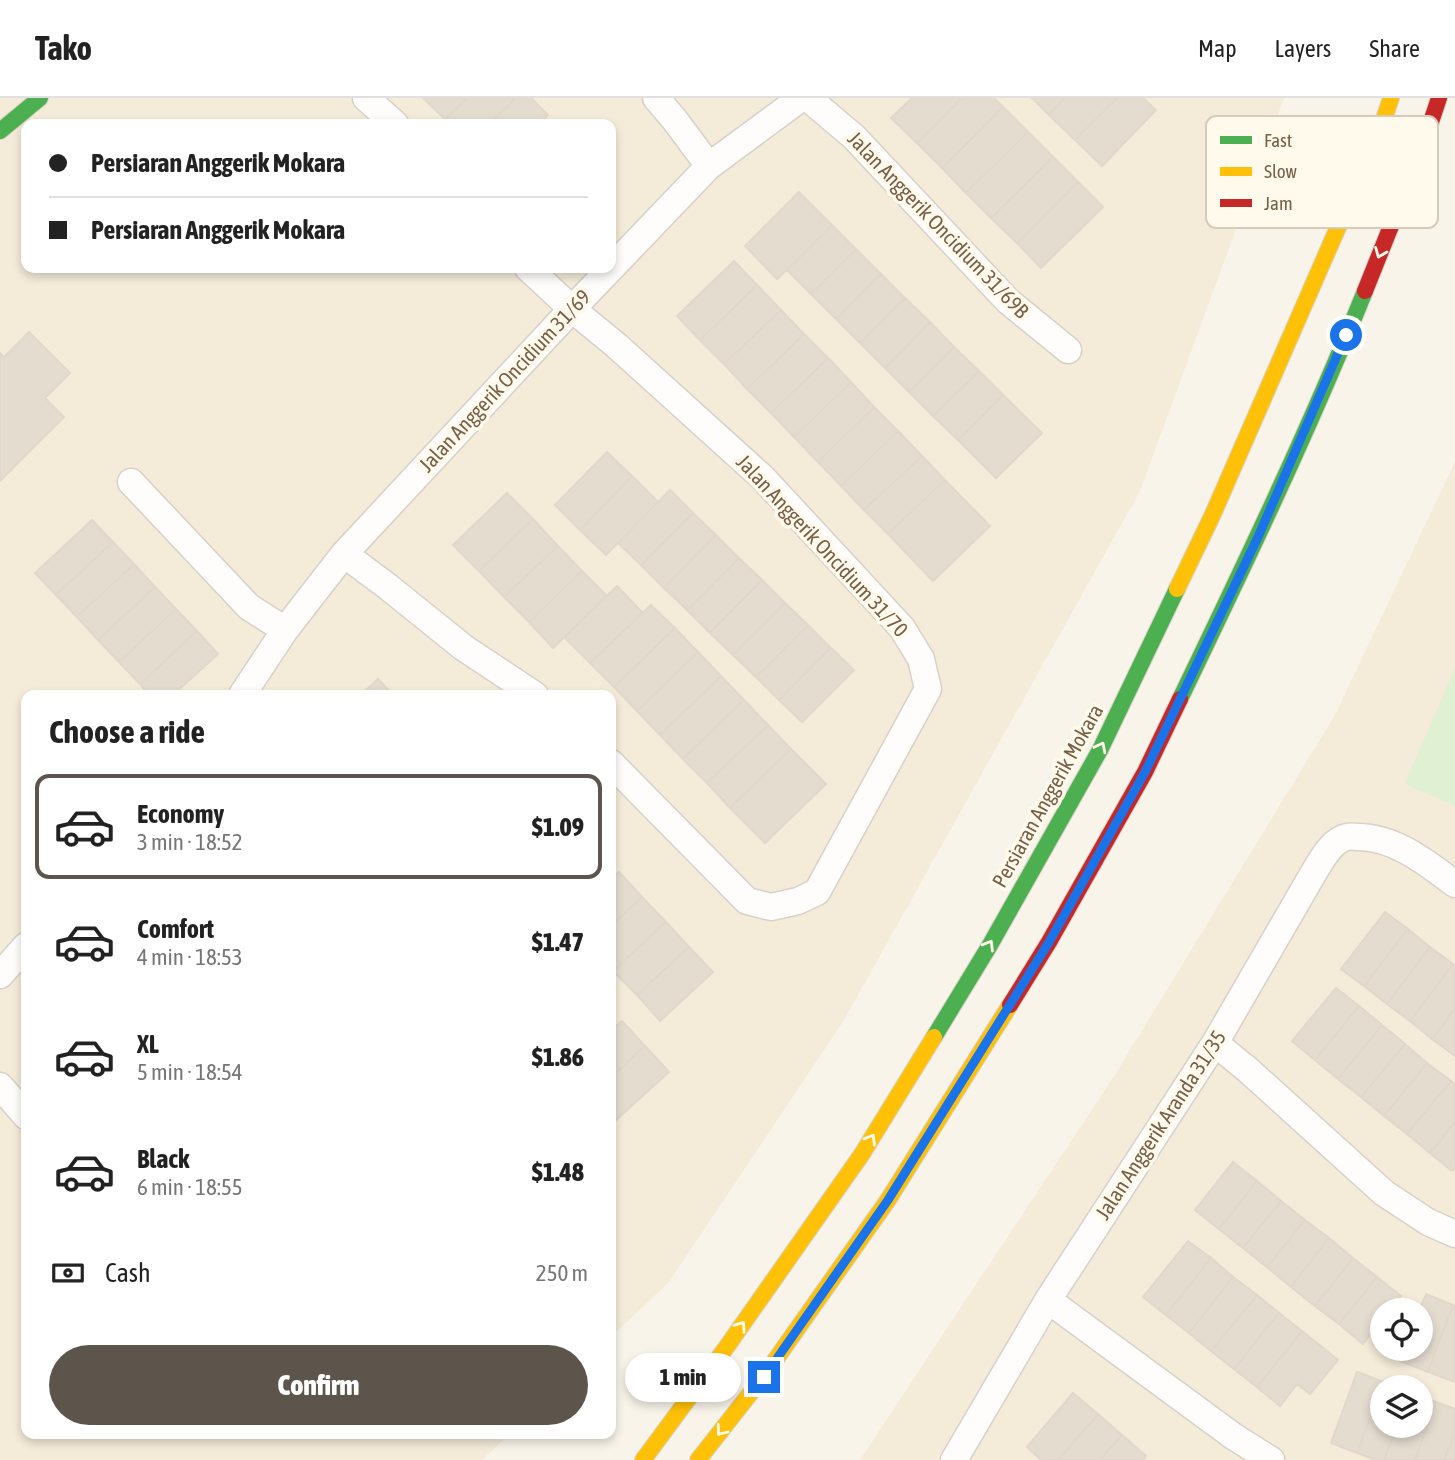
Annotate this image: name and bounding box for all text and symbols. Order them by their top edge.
text: Tako [35,29,92,67]
text: Map [1198,35,1237,62]
text: Layers [1275,35,1331,62]
text: Share [1369,35,1420,62]
legend [1206,116,1438,228]
street label: Jalan Anggerik Oncidium 31/69B [843,126,1034,322]
text: Fast [1264,129,1292,151]
text: Persiaran Anggerik Mokara [91,148,345,178]
text: Slow [1264,160,1298,182]
text: Jam [1264,192,1293,214]
text: Persiaran Anggerik Mokara [91,215,345,245]
one-way arrow [1374,247,1388,259]
street label: Jalan Anggerik Oncidium 31/69 [414,284,595,476]
route start [1330,319,1362,351]
street label: Jalan Anggerik Oncidium 31/70 [732,449,913,641]
street label: Persiaran Anggerik Mokara [987,700,1107,891]
text: Choose a ride [49,713,205,750]
one-way arrow [1093,742,1107,754]
icon: car [53,795,116,858]
text: Economy [137,799,224,829]
text: $1.09 [532,812,584,842]
text: 3 min · 18:52 [137,829,243,855]
icon: car [53,910,116,973]
text: Comfort [137,914,214,944]
text: $1.47 [532,927,584,957]
one-way arrow [981,939,994,952]
text: 4 min · 18:53 [137,944,243,970]
icon: car [53,1025,116,1088]
street label: Jalan Anggerik Aranda 31/35 [1090,1025,1230,1223]
text: XL [137,1029,159,1059]
text: $1.86 [532,1042,584,1072]
text: 5 min · 18:54 [137,1059,243,1085]
one-way arrow [862,1134,875,1147]
icon: car [53,1140,116,1203]
text: Black [137,1144,189,1174]
text: $1.48 [532,1157,584,1187]
text: 6 min · 18:55 [137,1174,243,1200]
icon: cash [49,1254,87,1292]
text: Cash [105,1258,151,1288]
text: 250 m [536,1260,588,1286]
map controls [1370,1298,1433,1438]
button: locate [1370,1298,1433,1361]
one-way arrow [733,1321,745,1334]
button: Confirm [49,1345,588,1425]
callout: 1 min [624,1352,740,1402]
route end [748,1361,780,1393]
text: 1 min [660,1364,706,1390]
button: layers [1370,1375,1433,1438]
one-way arrow [716,1424,729,1436]

